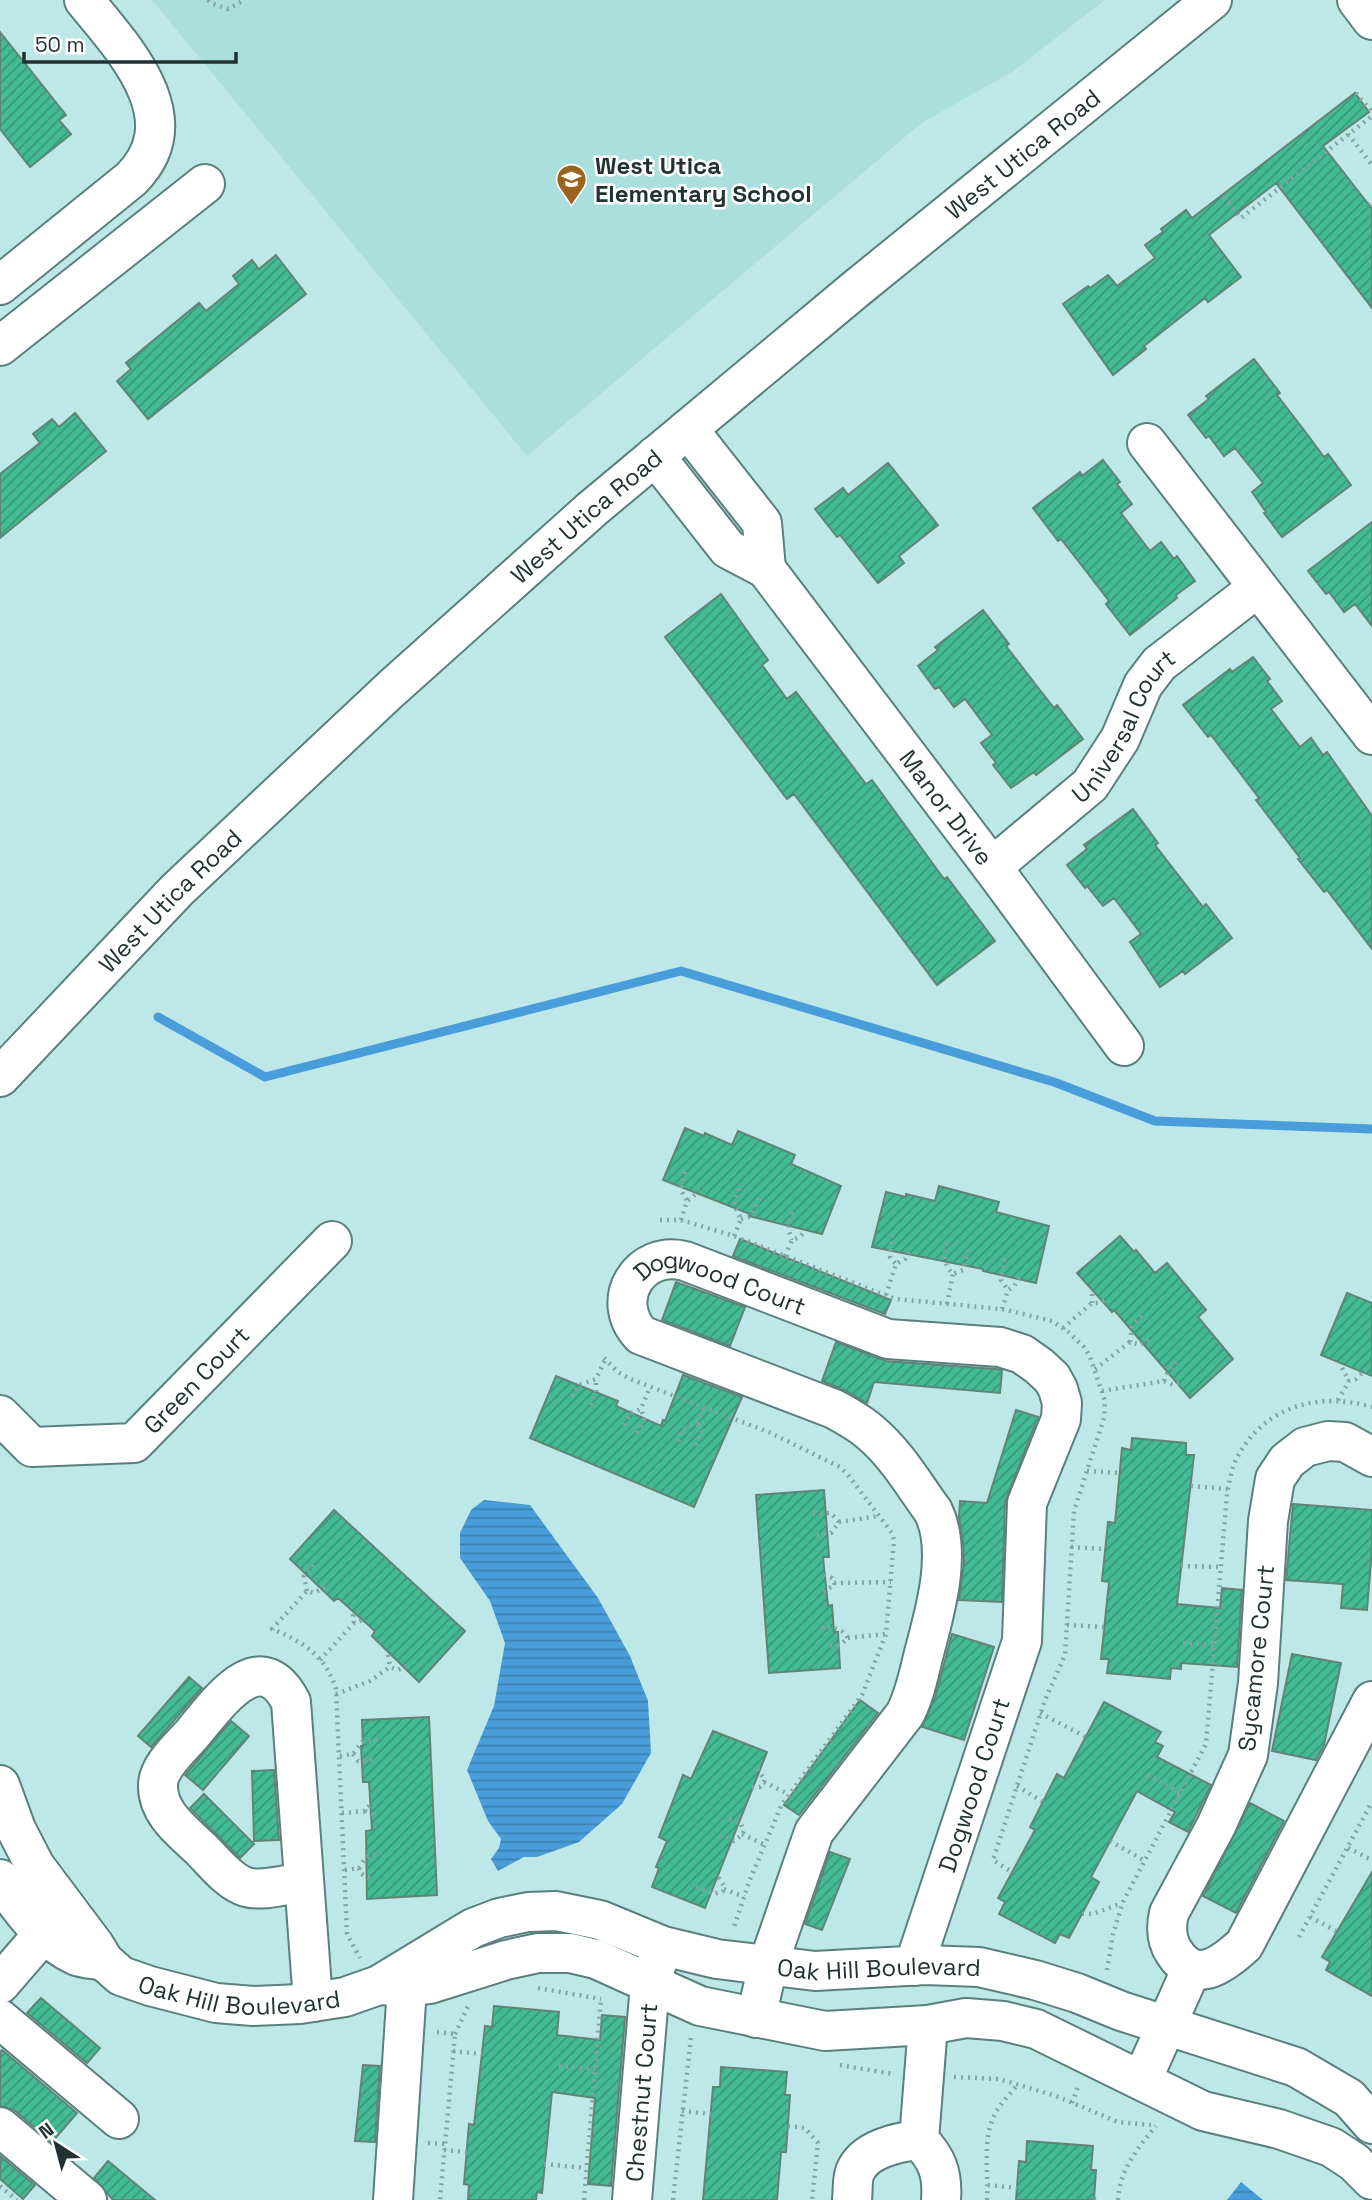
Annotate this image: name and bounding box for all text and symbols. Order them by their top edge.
scale bar [24,21,236,65]
text: 50 m [35,31,85,58]
street label: West Utica Road [939,82,1106,226]
place label: West Utica Elementary School [595,150,812,209]
school or university icon: West Utica Elementary School [555,162,589,206]
street label: West Utica Road [504,442,668,590]
street label: Universal Court [1065,642,1181,809]
street label: Manor Drive [893,743,1000,871]
street label: West Utica Road [92,822,248,979]
street label: Dogwood Court [626,1244,810,1322]
street label: Green Court [136,1319,256,1440]
street label: Sycamore Court [1231,1563,1281,1753]
street label: Dogwood Court [931,1694,1017,1876]
street label: Oak Hill Boulevard [775,1949,981,1987]
street label: Oak Hill Boulevard [134,1968,342,2022]
street label: Chestnut Court [618,2002,664,2183]
north arrow [21,2109,91,2179]
text: N [34,2117,59,2145]

